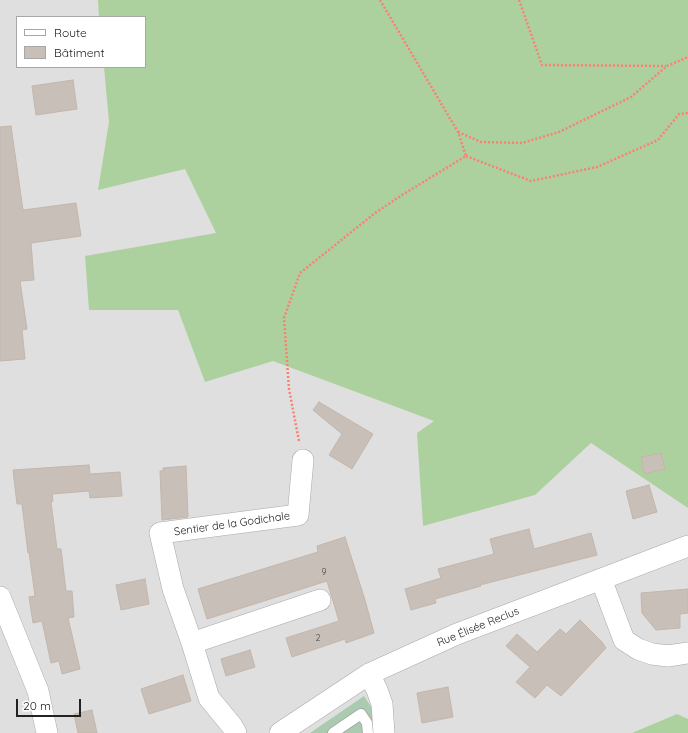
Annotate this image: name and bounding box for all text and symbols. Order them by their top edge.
legend [16,16,146,68]
text: Route [54,25,87,40]
text: Bâtiment [54,45,104,60]
street label: Sentier de la Godichale [173,509,291,539]
house number: 9 [321,567,327,577]
street label: Rue Élisée Reclus [435,604,521,650]
house number: 2 [316,633,320,643]
scale bar [18,691,83,717]
text: 20 m [23,698,51,713]

